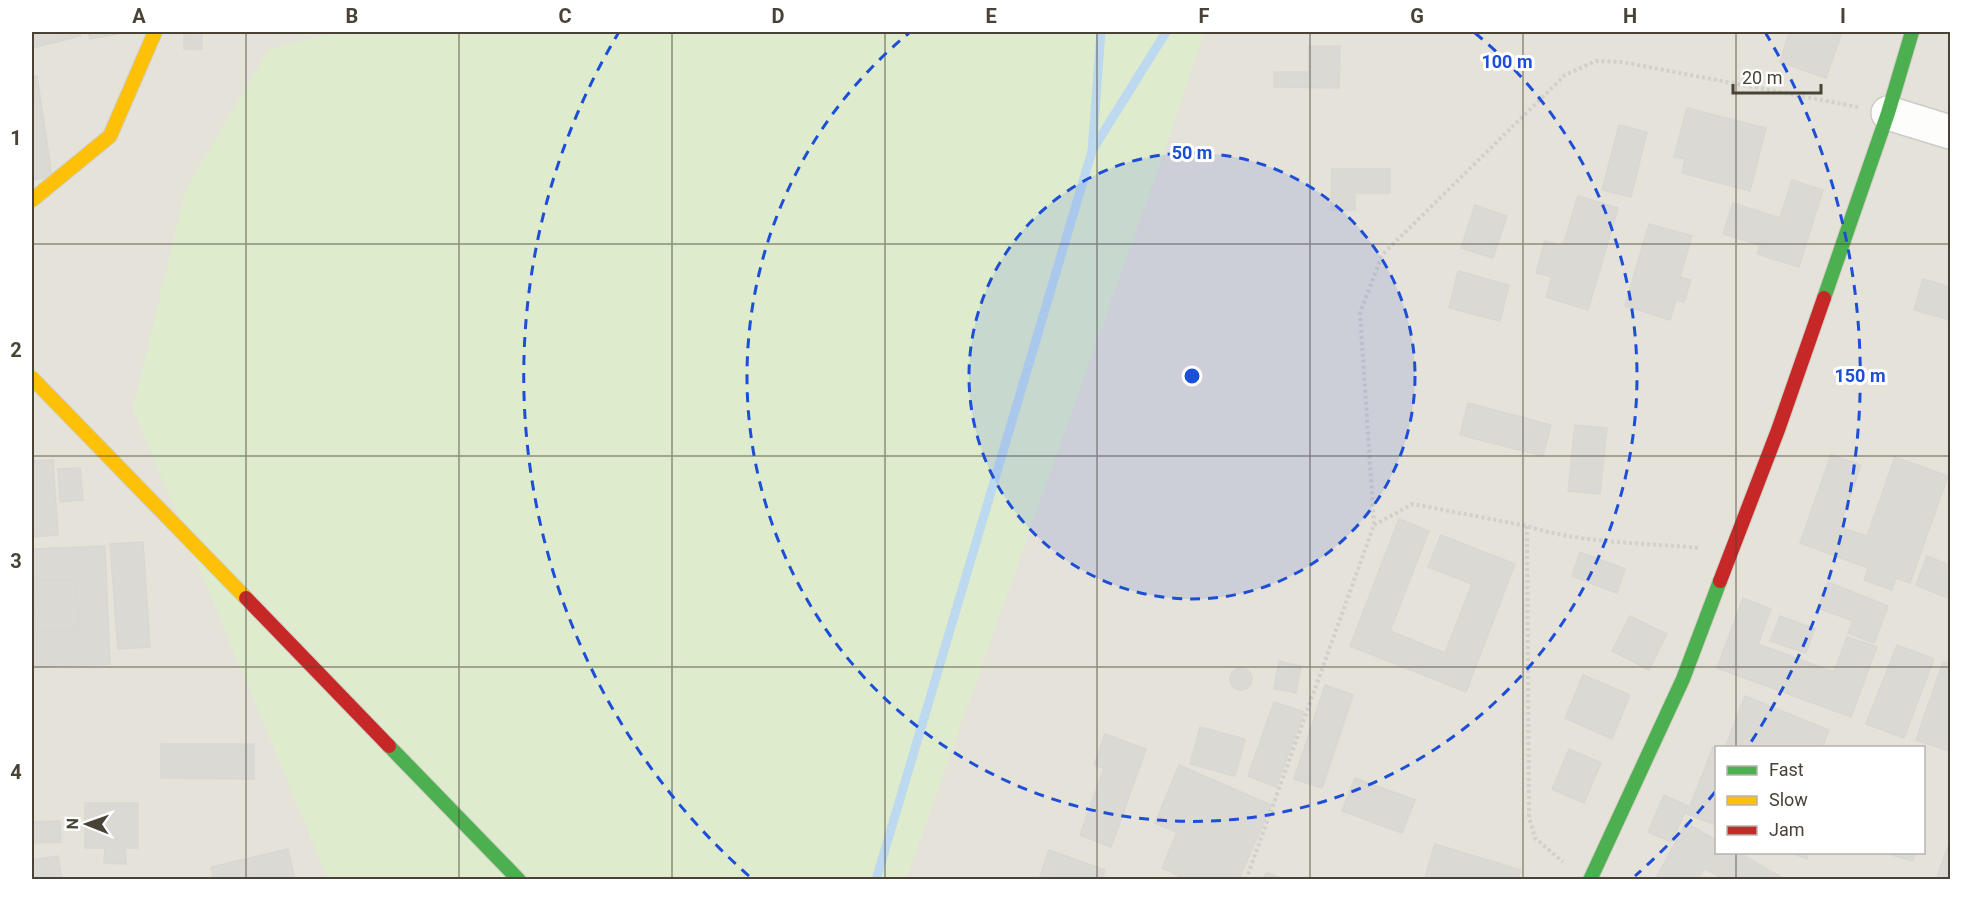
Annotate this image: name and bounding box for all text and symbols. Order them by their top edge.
text: A [132,4,146,28]
text: B [346,4,358,28]
text: C [558,4,572,28]
text: D [772,4,785,28]
text: E [985,4,997,28]
text: F [1199,4,1210,28]
text: G [1410,4,1424,28]
text: H [1623,4,1637,28]
text: I [1840,4,1846,28]
text: 100 m [1481,51,1533,72]
scale bar [1733,57,1822,95]
text: 20 m [1742,67,1782,88]
text: 1 [10,126,22,150]
text: 50 m [1172,142,1212,163]
text: 2 [10,338,22,362]
text: 150 m [1834,365,1886,386]
centre of rings [1182,366,1202,386]
text: 3 [10,549,22,573]
legend [1715,746,1925,854]
text: Fast [1769,759,1804,780]
text: 4 [10,760,22,784]
text: Slow [1769,789,1808,810]
north arrow [57,794,117,854]
text: N [63,818,82,830]
text: Jam [1769,819,1805,840]

